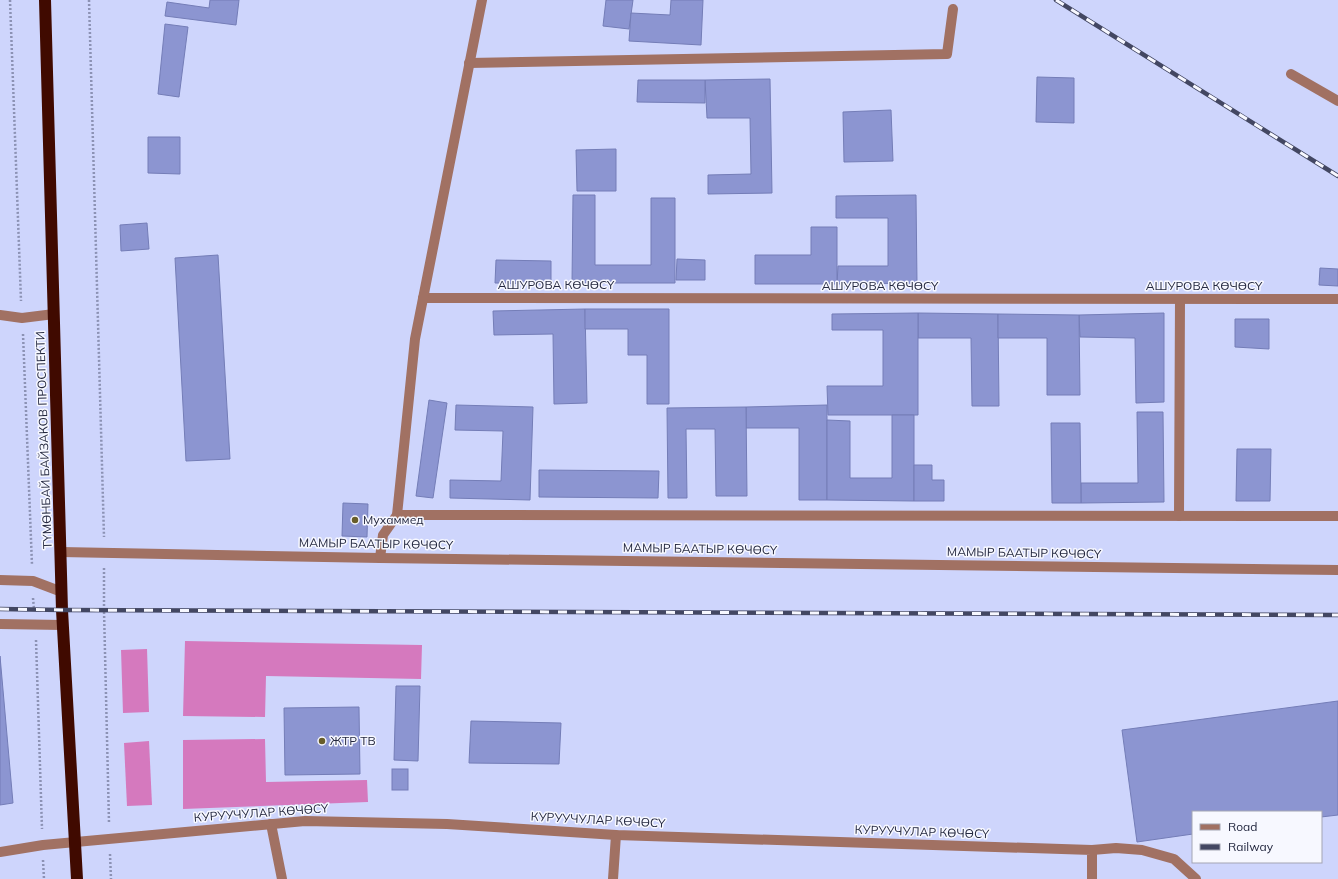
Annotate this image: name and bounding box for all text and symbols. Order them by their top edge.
street label: АШУРОВА КӨЧӨСҮ [498,277,615,292]
street label: АШУРОВА КӨЧӨСҮ [822,278,939,293]
street label: АШУРОВА КӨЧӨСҮ [1146,278,1263,293]
street label: ТҮМӨНБАЙ БАЙЗАКОВ ПРОСПЕКТИ [32,331,55,549]
place label: Мухаммед [363,512,424,527]
marker: Мухаммед [350,515,360,525]
street label: МАМЫР БААТЫР КӨЧӨСҮ [299,535,454,552]
street label: МАМЫР БААТЫР КӨЧӨСҮ [623,540,778,557]
street label: МАМЫР БААТЫР КӨЧӨСҮ [947,544,1102,561]
place label: ЖТР ТВ [330,733,376,748]
marker: ЖТР ТВ [317,736,327,746]
street label: КУРУУЧУЛАР КӨЧӨСҮ [193,800,329,825]
street label: КУРУУЧУЛАР КӨЧӨСҮ [530,808,666,831]
legend [1192,811,1322,863]
text: Road [1228,819,1257,834]
street label: КУРУУЧУЛАР КӨЧӨСҮ [854,822,990,841]
text: Railway [1228,839,1274,854]

